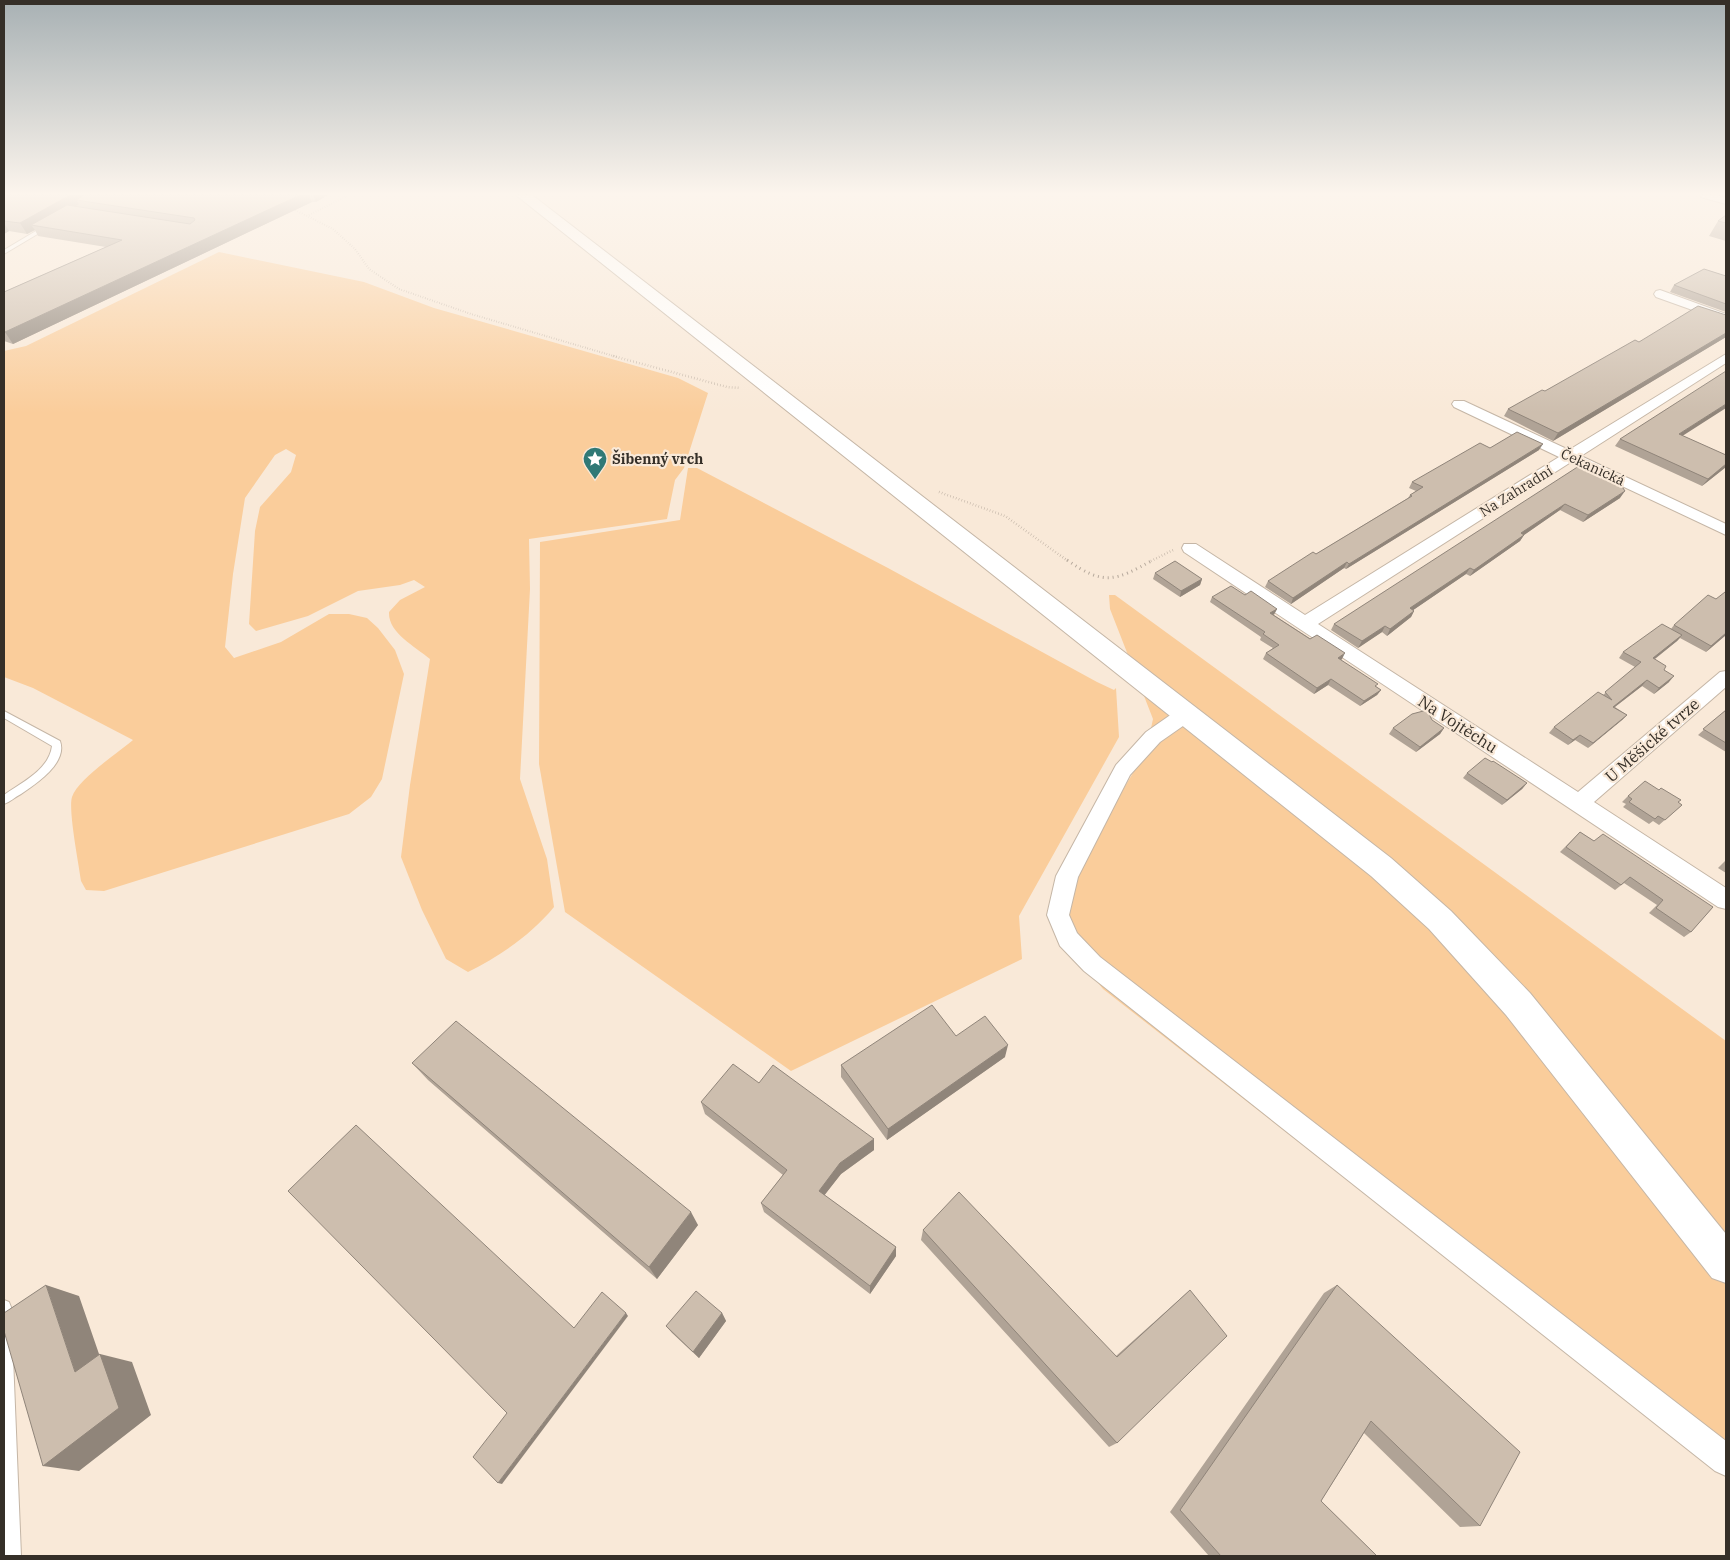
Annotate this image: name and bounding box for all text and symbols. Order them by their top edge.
street label: Čekanická [1558,443,1629,490]
place icon: Šibenný vrch [582,446,608,480]
place label: Šibenný vrch [612,449,703,468]
street label: Na Zahradní [1476,461,1556,521]
street label: Na Vojtěchu [1414,691,1502,757]
street label: U Měšické tvrze [1601,694,1703,786]

